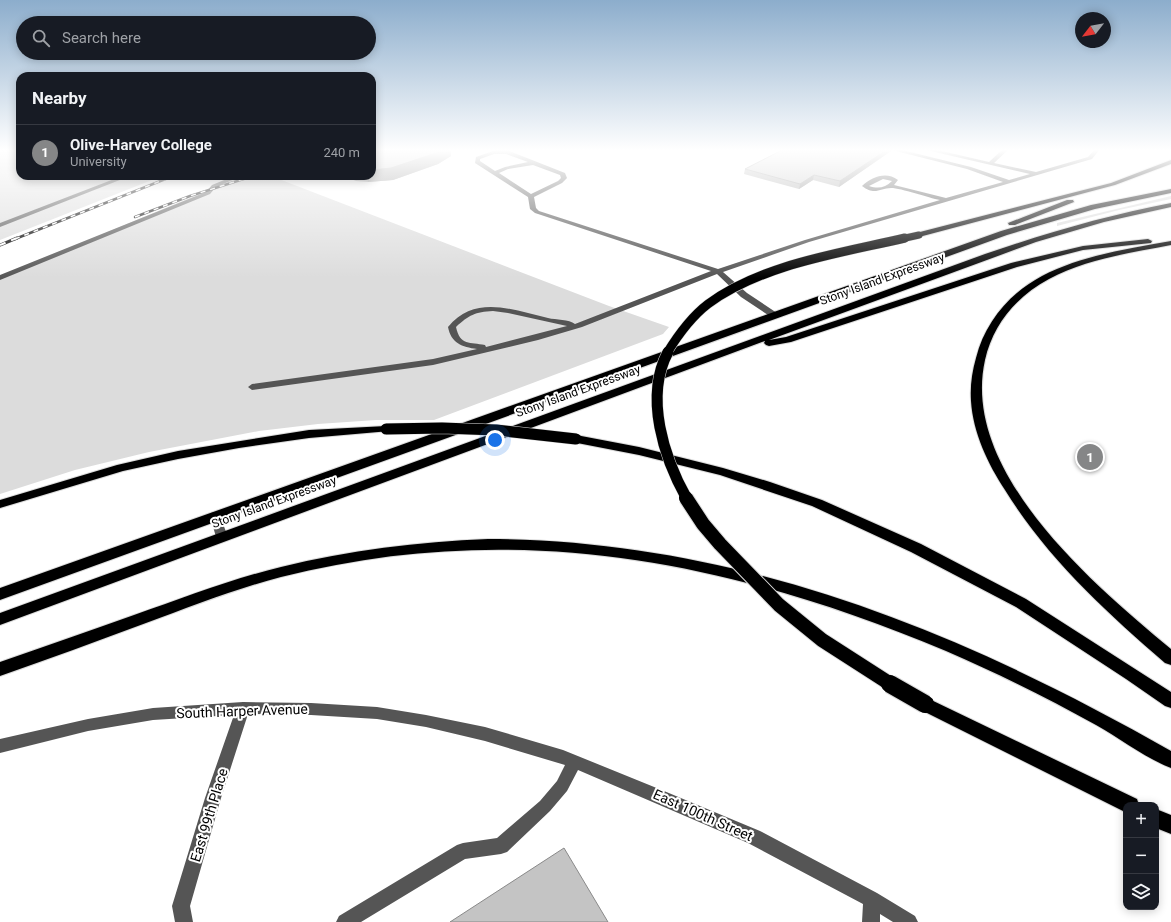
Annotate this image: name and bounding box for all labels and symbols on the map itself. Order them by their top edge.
north arrow [1075,12,1111,48]
street label: Stony Island Expressway [818,250,947,308]
street label: Stony Island Expressway [514,362,643,420]
your location [485,430,505,450]
pin: 1 [1077,442,1103,472]
street label: Stony Island Expressway [210,473,339,531]
street label: South Harper Avenue [176,701,308,721]
street label: East 99th Place [187,766,231,864]
street label: East 100th Street [651,786,756,844]

